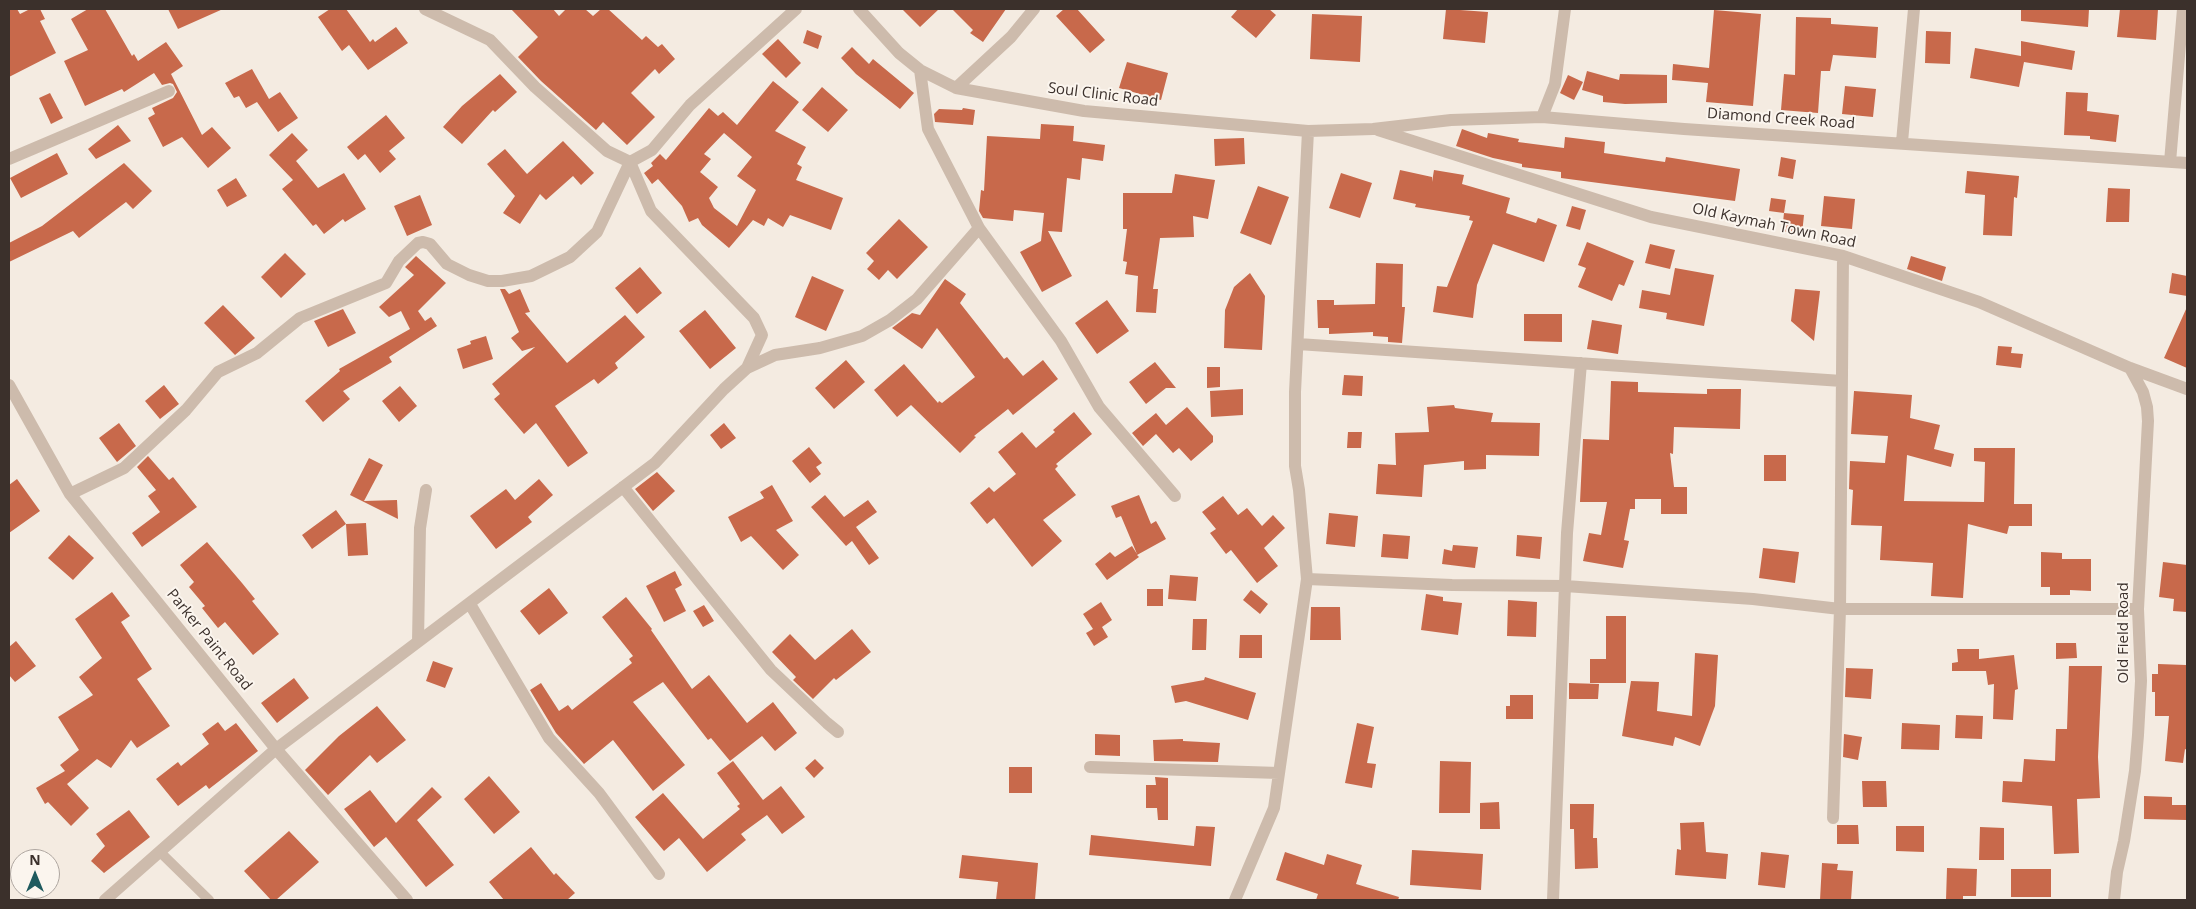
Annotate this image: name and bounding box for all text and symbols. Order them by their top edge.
street label: Soul Clinic Road [1047,79,1159,111]
street label: Diamond Creek Road [1706,105,1856,133]
street label: Old Kaymah Town Road [1691,200,1857,252]
street label: Old Field Road [2115,582,2133,684]
street label: Parker Paint Road [163,586,255,694]
north arrow [10,849,60,899]
text: N [29,850,41,869]

